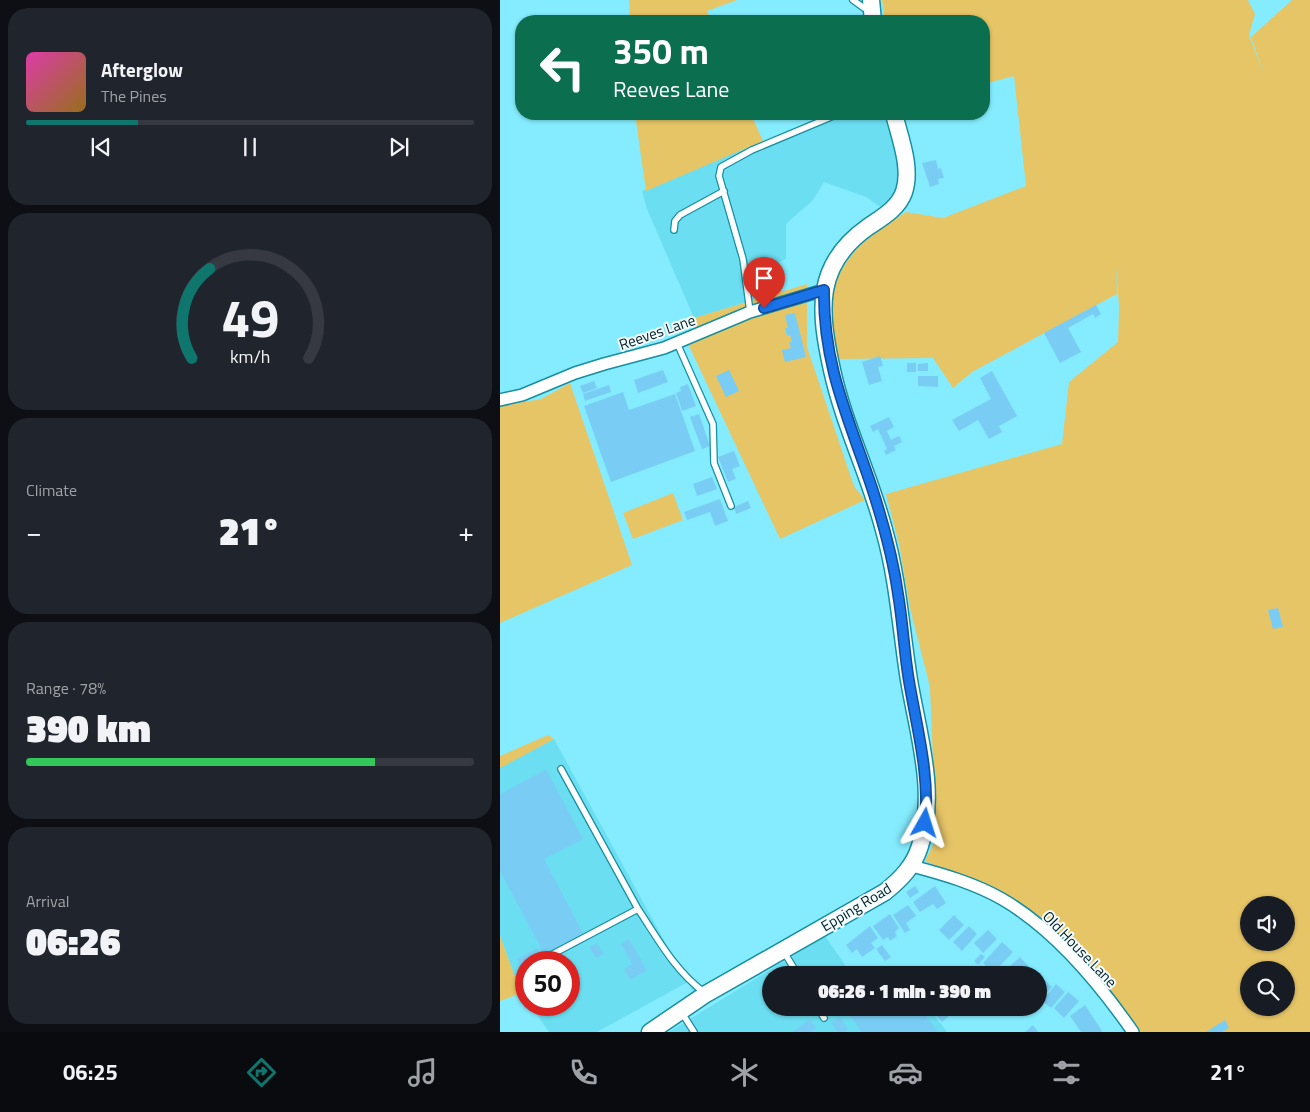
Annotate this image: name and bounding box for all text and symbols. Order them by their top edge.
text: 350 m [613,24,709,78]
icon: left [530,35,595,100]
text: Afterglow [101,55,183,84]
text: Reeves Lane [613,72,729,106]
text: The Pines [101,84,167,108]
icon: previous [87,133,115,161]
icon: pause [236,133,264,161]
icon: next [385,133,413,161]
pin [743,257,785,308]
icon: arrive [750,264,778,292]
text: 49 [221,278,279,357]
street label: Reeves Lane [616,308,698,356]
text: km/h [230,343,270,370]
text: Climate [26,478,77,502]
text: 21° [219,502,281,560]
text: − [26,510,42,553]
text: + [458,510,474,553]
text: Range · 78% [26,676,106,700]
text: 390 km [26,699,151,757]
position arrow [898,796,950,848]
street label: Epping Road [816,877,896,937]
text: Arrival [26,889,69,913]
map controls [1240,896,1295,1016]
button: sound [1240,896,1295,951]
street label: Old House Lane [1037,906,1123,992]
text: 06:26 [26,912,121,970]
speed limit sign: 50 [515,951,580,1016]
button: search [1240,961,1295,1016]
text: 06:26 · 1 min · 390 m [818,976,991,1005]
text: 06:25 [63,1055,118,1089]
icon: directions [244,1055,279,1090]
icon: music [405,1055,440,1090]
icon: phone [566,1055,601,1090]
icon: climate [727,1055,762,1090]
icon: car [888,1055,923,1090]
icon: filters [1049,1055,1084,1090]
text: 21° [1210,1055,1247,1089]

